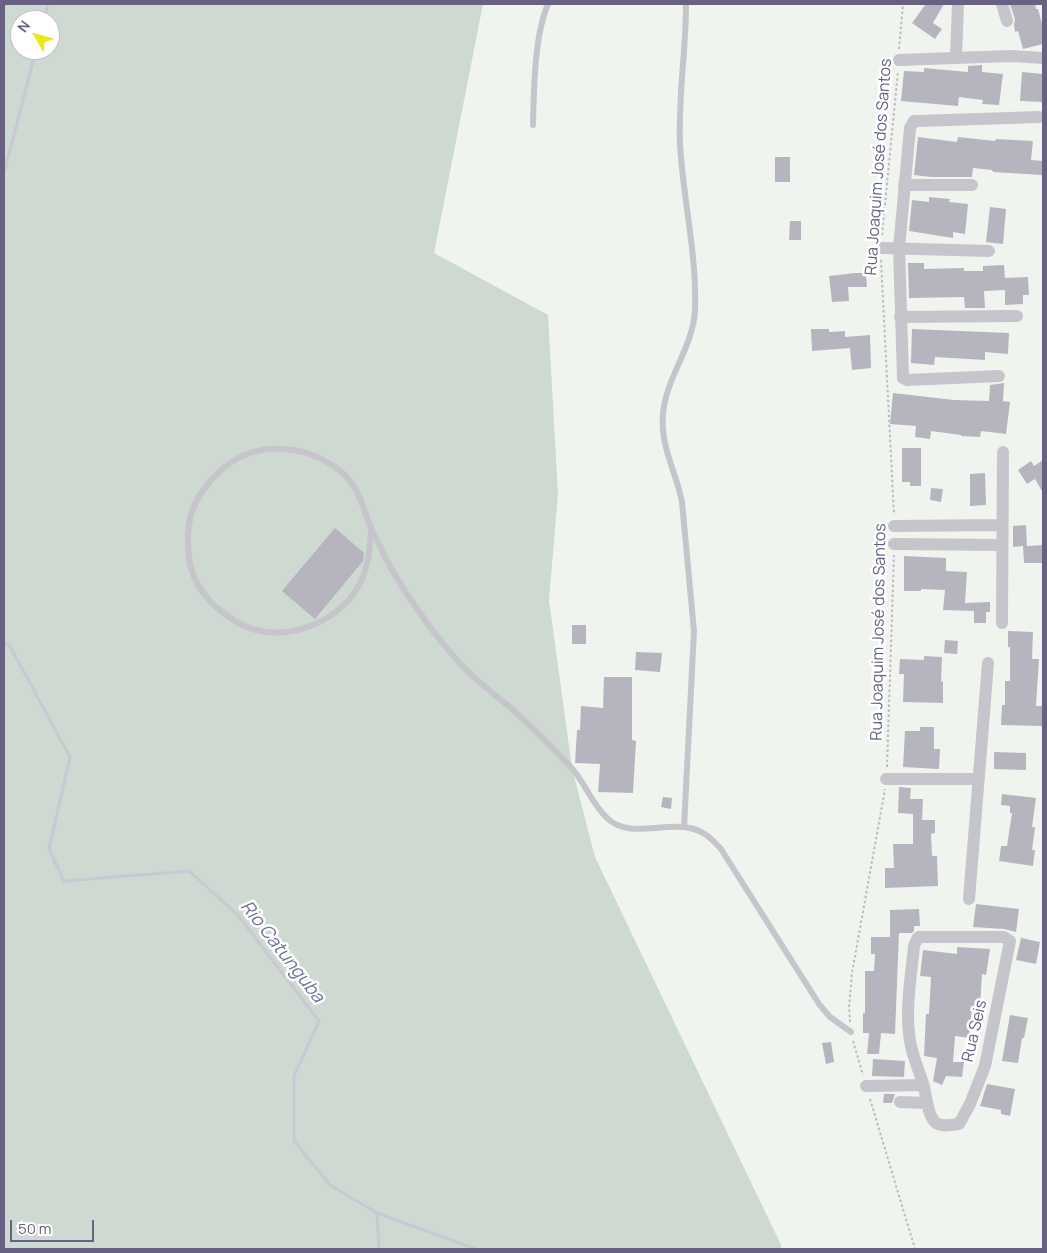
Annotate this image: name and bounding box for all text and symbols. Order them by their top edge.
north arrow [10,10,60,60]
text: N [13,17,34,36]
street label: Rua Joaquim José dos Santos [862,58,896,276]
street label: Rua Joaquim José dos Santos [868,523,890,741]
water label: Rio Catunguba [236,897,328,1007]
street label: Rua Seis [959,998,991,1064]
scale bar [12,1210,96,1242]
text: 50 m [18,1218,52,1239]

